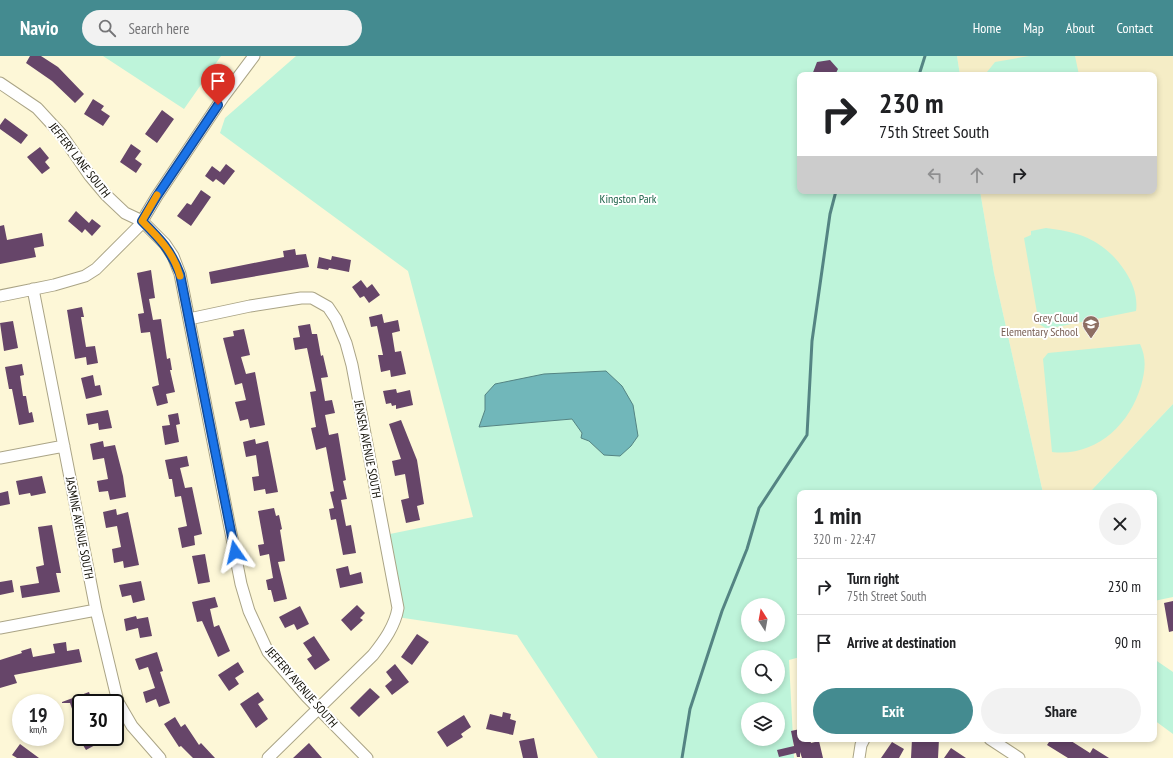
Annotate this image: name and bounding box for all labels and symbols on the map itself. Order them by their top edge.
pin [201,64,235,105]
street label: JEFFERY LANE SOUTH [46,119,114,200]
park label: Kingston Park [599,191,657,206]
place label: Grey Cloud Elementary School [1001,310,1078,339]
school or university icon: Grey Cloud Elementary School [1081,314,1101,339]
street label: JENSEN AVENUE SOUTH [351,398,385,499]
street label: JASMINE AVENUE SOUTH [63,475,97,581]
position arrow [214,531,256,573]
north arrow [741,598,785,642]
street label: JEFFERY AVENUE SOUTH [262,643,341,730]
speed limit sign: 30 [72,694,124,746]

